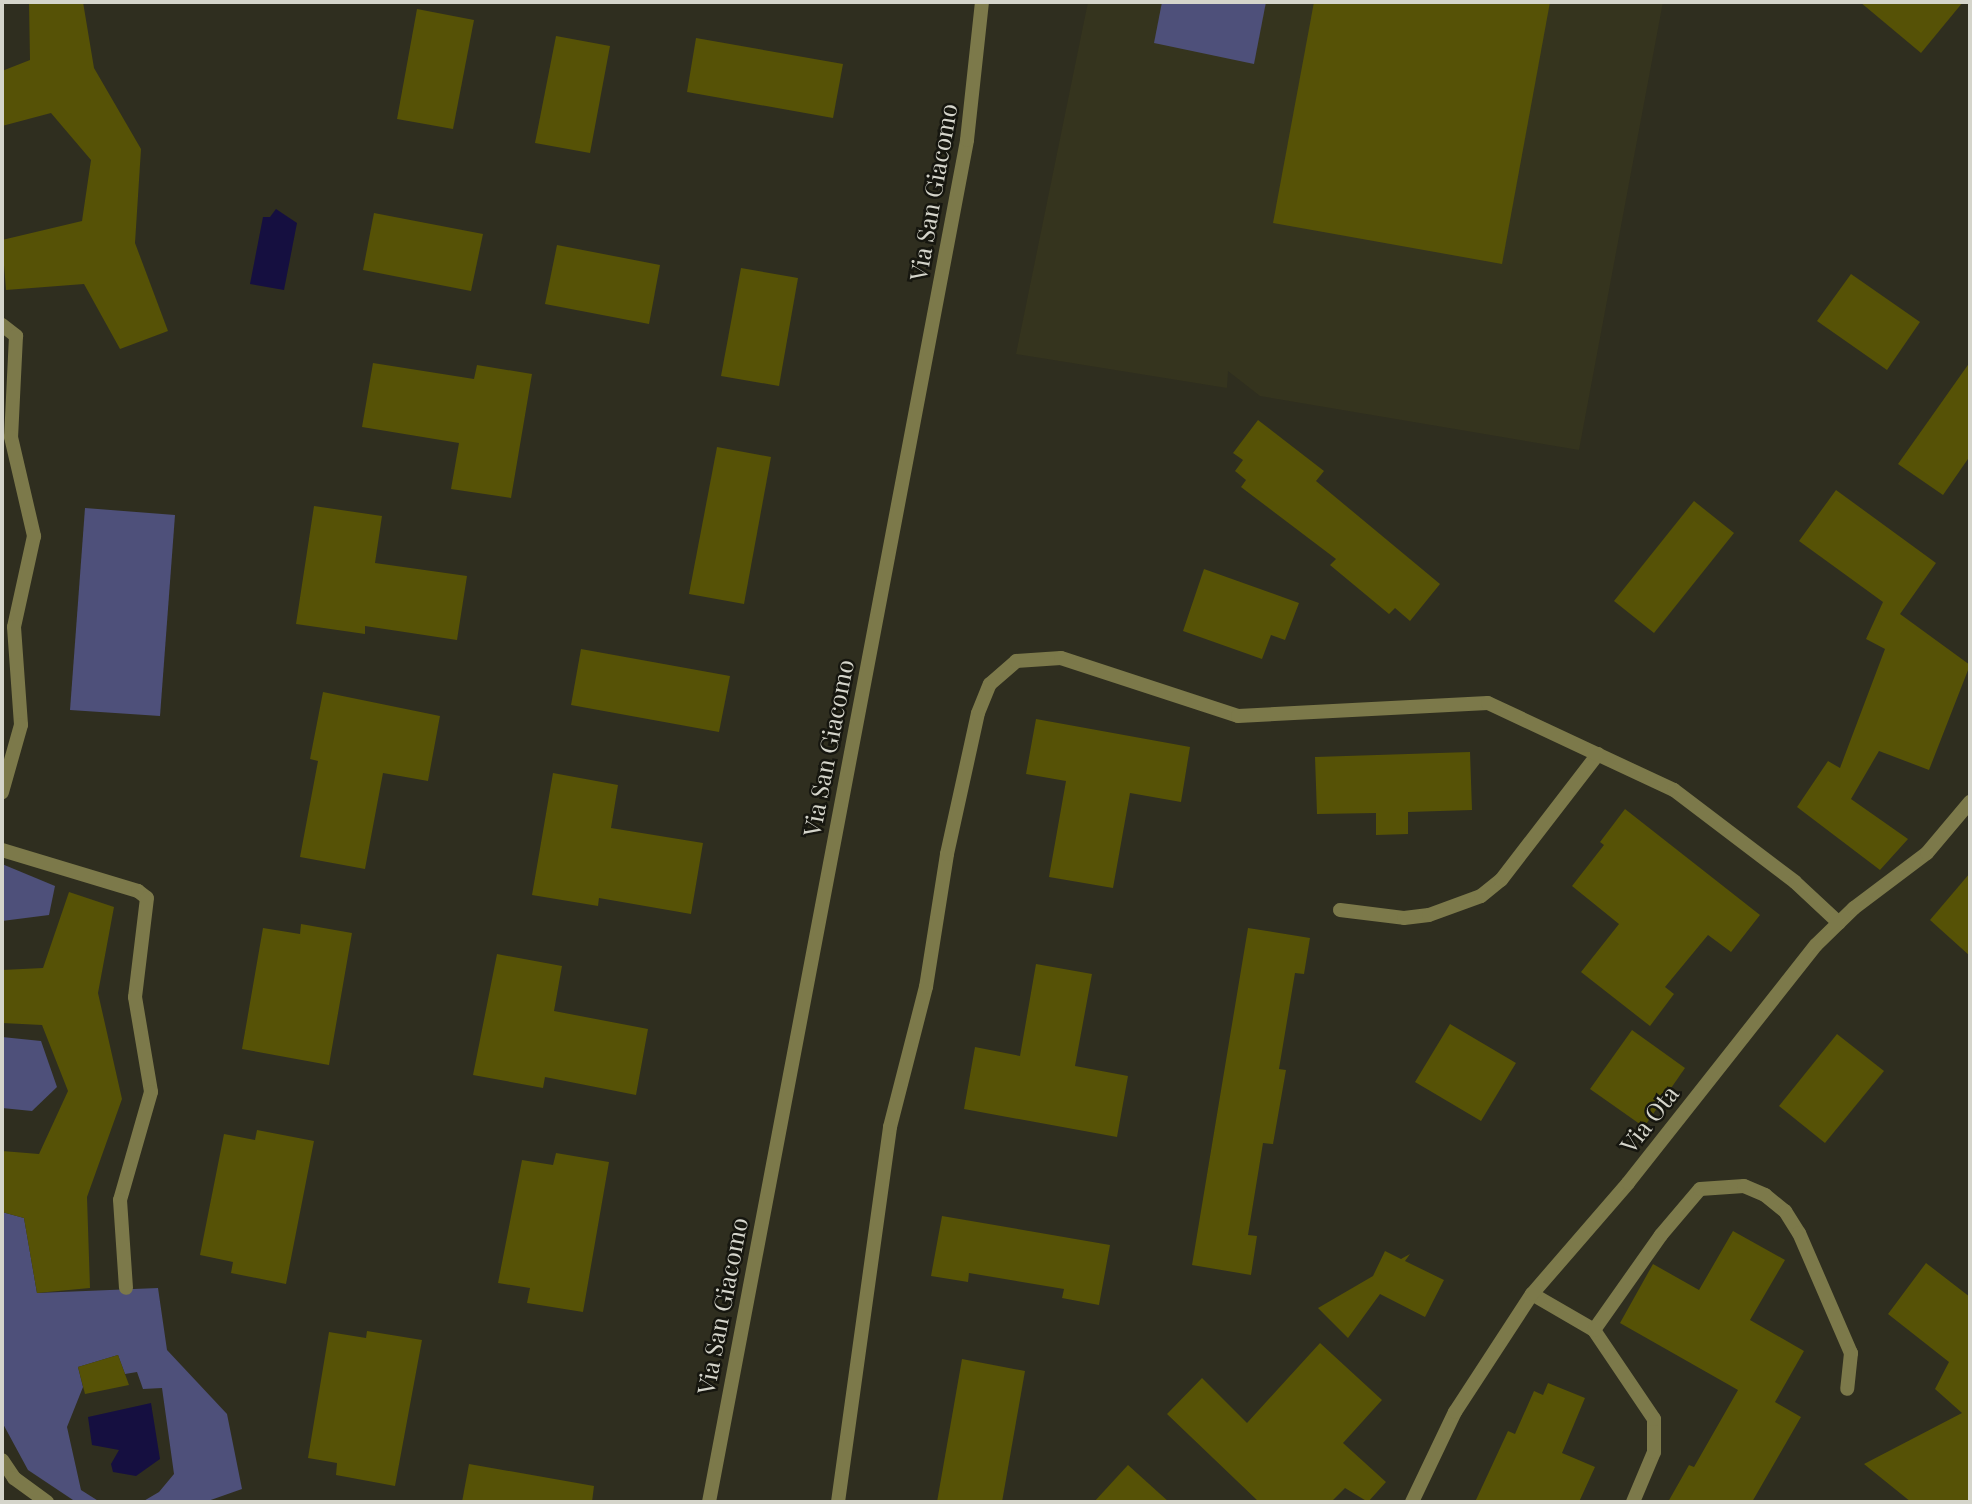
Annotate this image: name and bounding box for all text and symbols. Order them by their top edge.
street label: Via San Giacomo [903,101,963,283]
street label: Via San Giacomo [797,657,859,839]
street label: Via Ota [1614,1080,1684,1158]
street label: Via San Giacomo [691,1215,753,1397]

